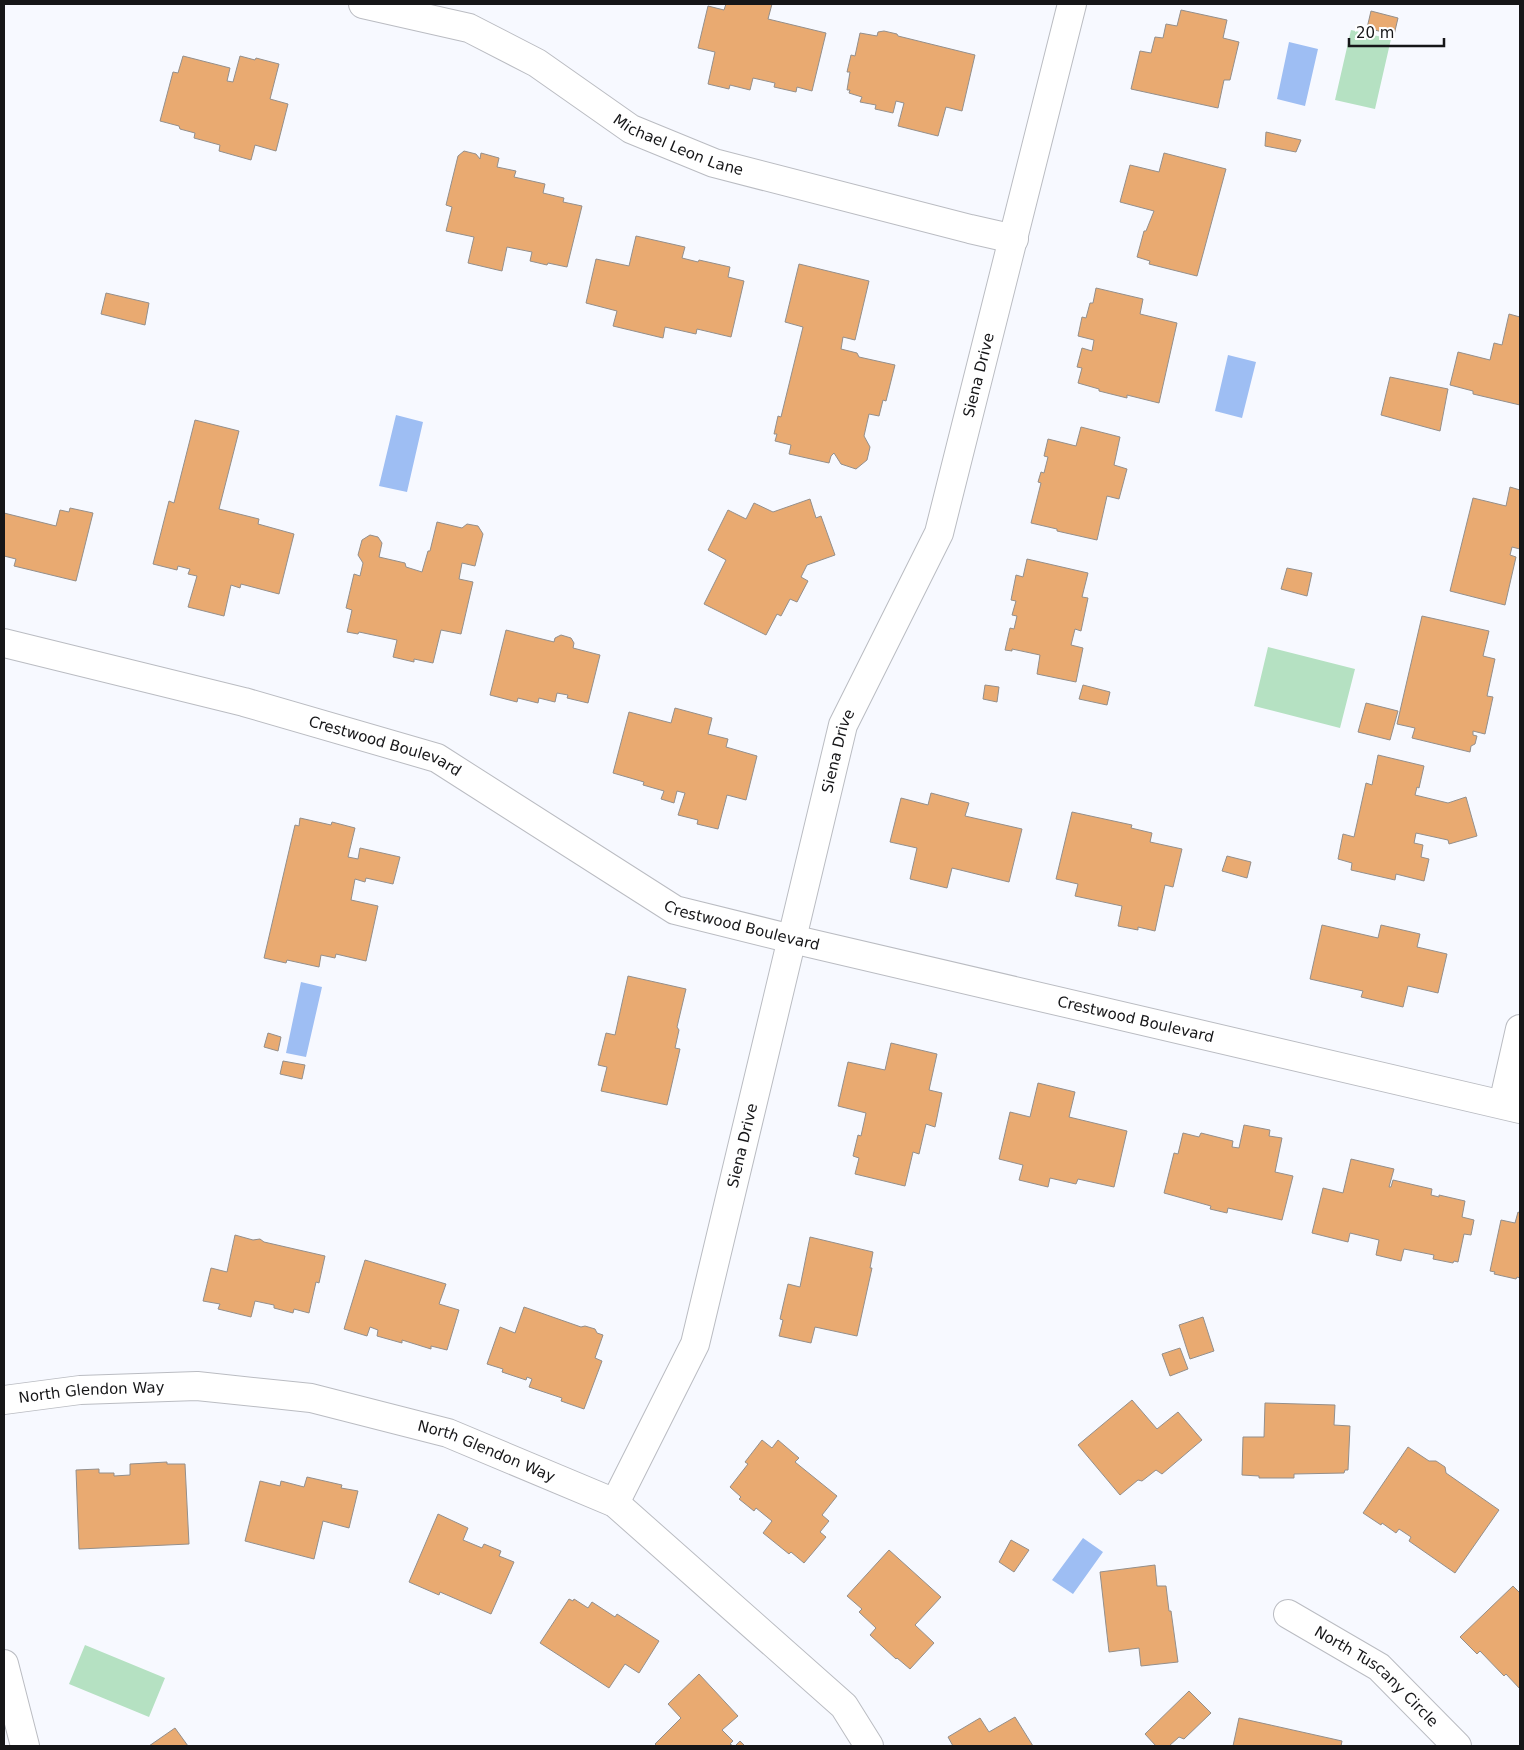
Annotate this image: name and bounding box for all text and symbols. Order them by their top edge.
scale bar [1349,15,1444,47]
text: 20 m [1356,24,1394,42]
street label: Michael Leon Lane [610,110,745,179]
street label: Siena Drive [959,331,998,419]
street label: Siena Drive [818,706,859,795]
street label: Crestwood Boulevard [307,712,465,780]
street label: Crestwood Boulevard [660,896,821,954]
street label: Crestwood Boulevard [1056,992,1216,1046]
street label: Siena Drive [724,1101,761,1190]
street label: North Glendon Way [18,1378,165,1407]
street label: North Glendon Way [416,1417,558,1486]
street label: North Tuscany Circle [1311,1622,1442,1731]

